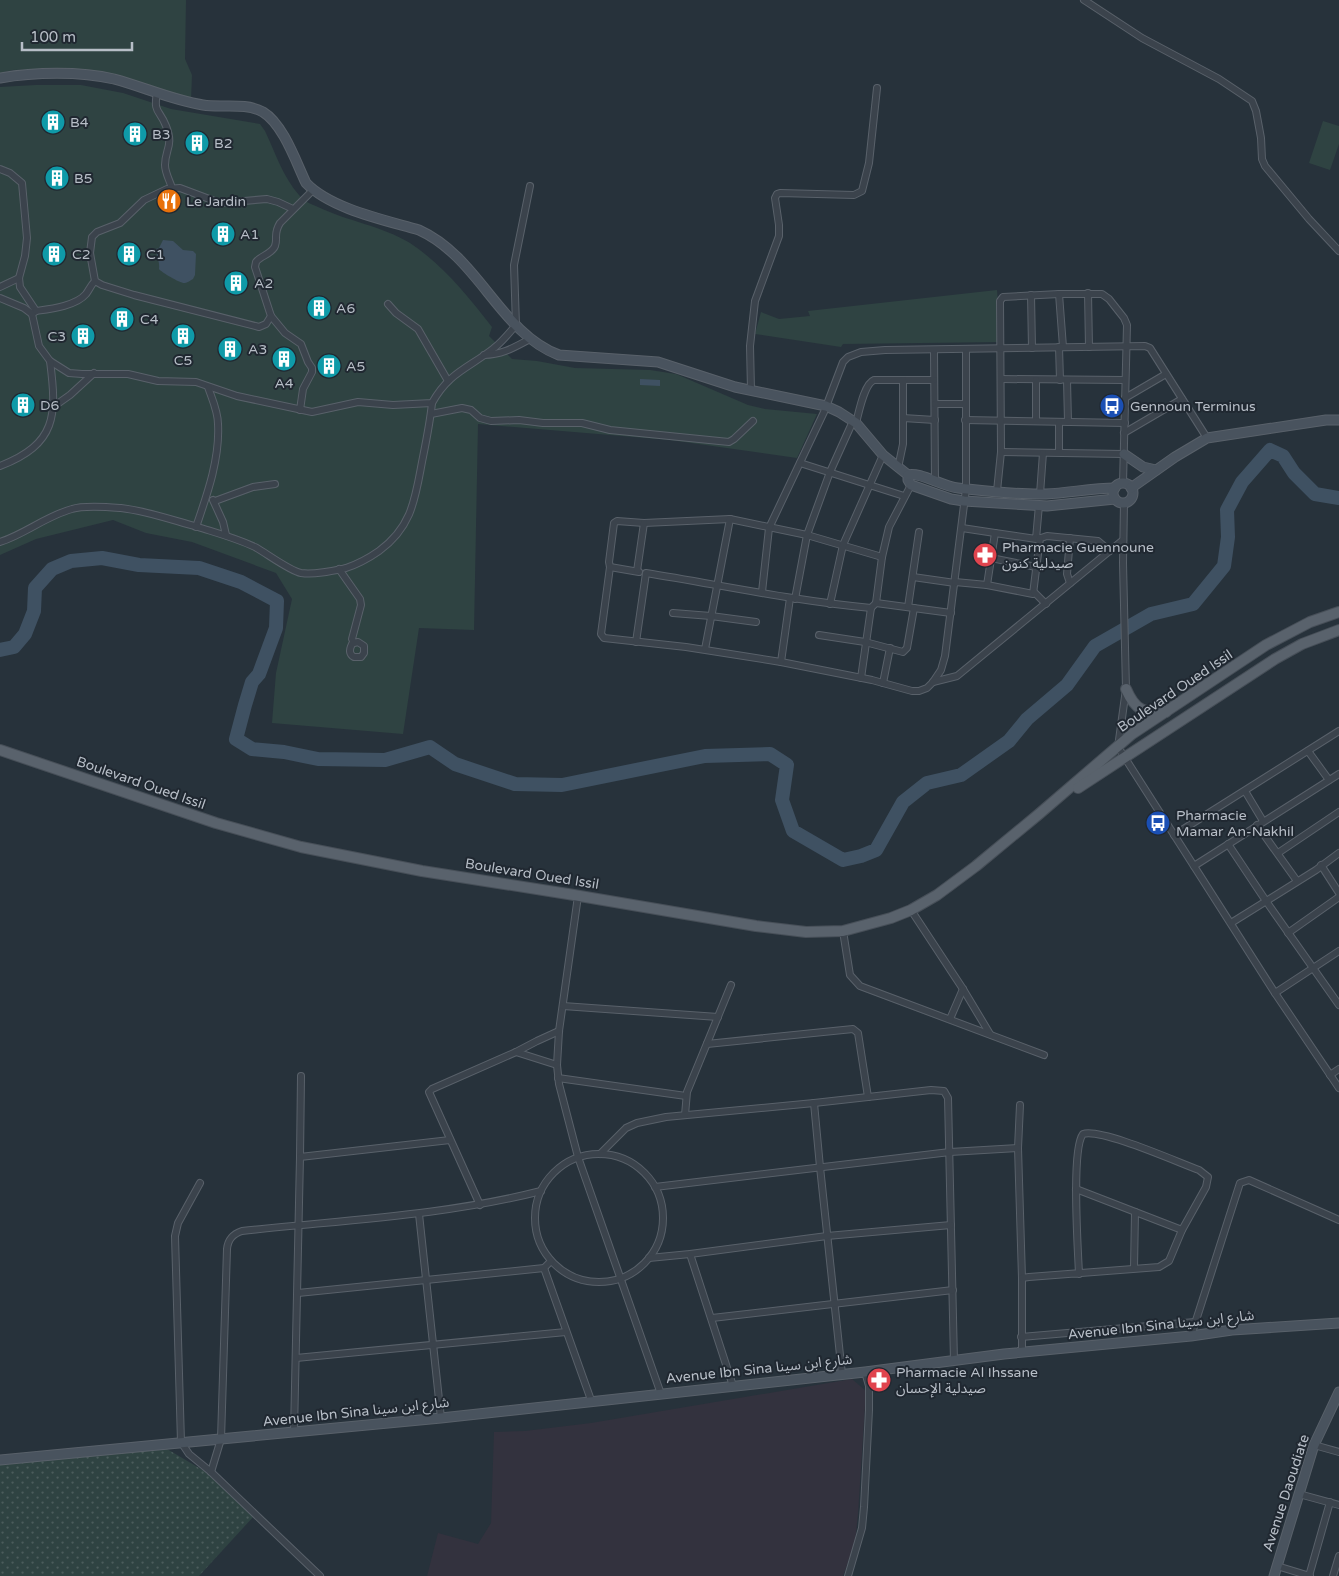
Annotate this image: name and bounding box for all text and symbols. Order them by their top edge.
scale bar [22,20,132,52]
text: 100 m [30,28,76,46]
building icon: B4 [40,109,66,135]
place label: B4 [70,114,89,131]
building icon: B3 [122,121,148,147]
place label: B3 [152,126,171,143]
building icon: B2 [184,130,210,156]
place label: B2 [214,135,233,152]
building icon: B5 [44,165,70,191]
place label: B5 [74,170,93,187]
restaurant icon: Le Jardin [156,188,182,214]
place label: Le Jardin [186,193,246,210]
building icon: A1 [210,221,236,247]
place label: A1 [240,226,259,243]
building icon: C2 [41,241,67,267]
building icon: C1 [116,241,142,267]
place label: C2 [72,246,91,263]
place label: C1 [146,246,165,263]
building icon: A2 [223,270,249,296]
place label: A2 [254,275,273,292]
building icon: A6 [306,295,332,321]
place label: A6 [336,300,355,317]
building icon: C4 [109,306,135,332]
place label: C4 [140,311,159,328]
building icon: C3 [70,323,96,349]
building icon: C5 [170,323,196,349]
place label: C3 [47,328,66,345]
building icon: A3 [217,336,243,362]
place label: A3 [248,341,267,358]
building icon: A4 [271,346,297,372]
place label: C5 [174,352,192,369]
building icon: A5 [316,353,342,379]
place label: A5 [346,358,365,375]
place label: A4 [274,375,294,392]
building icon: D6 [10,392,36,418]
bus stop icon: Gennoun Terminus [1099,393,1125,419]
place label: D6 [40,397,60,414]
place label: Gennoun Terminus [1130,398,1256,415]
place label: Pharmacie Guennoune صيدلية كنون [1002,539,1154,572]
pharmacy icon: Pharmacie Guennoune صيدلية كنون [972,542,998,568]
street label: Boulevard Oued Issil [1114,646,1236,736]
street label: Boulevard Oued Issil [74,753,208,813]
place label: Pharmacie Mamar An-Nakhil [1176,807,1294,840]
bus stop icon: Pharmacie Mamar An-Nakhil [1145,810,1171,836]
street label: Boulevard Oued Issil [464,855,600,893]
street label: Avenue Ibn Sina شارع ابن سينا [1067,1307,1255,1345]
street label: Avenue Ibn Sina شارع ابن سينا [665,1351,853,1389]
place label: Pharmacie Al Ihssane صيدلية الإحسان [896,1364,1038,1398]
pharmacy icon: Pharmacie Al Ihssane صيدلية الإحسان [866,1367,892,1393]
street label: Avenue Ibn Sina شارع ابن سينا [262,1394,450,1432]
street label: Avenue Daoudiate [1259,1432,1313,1554]

